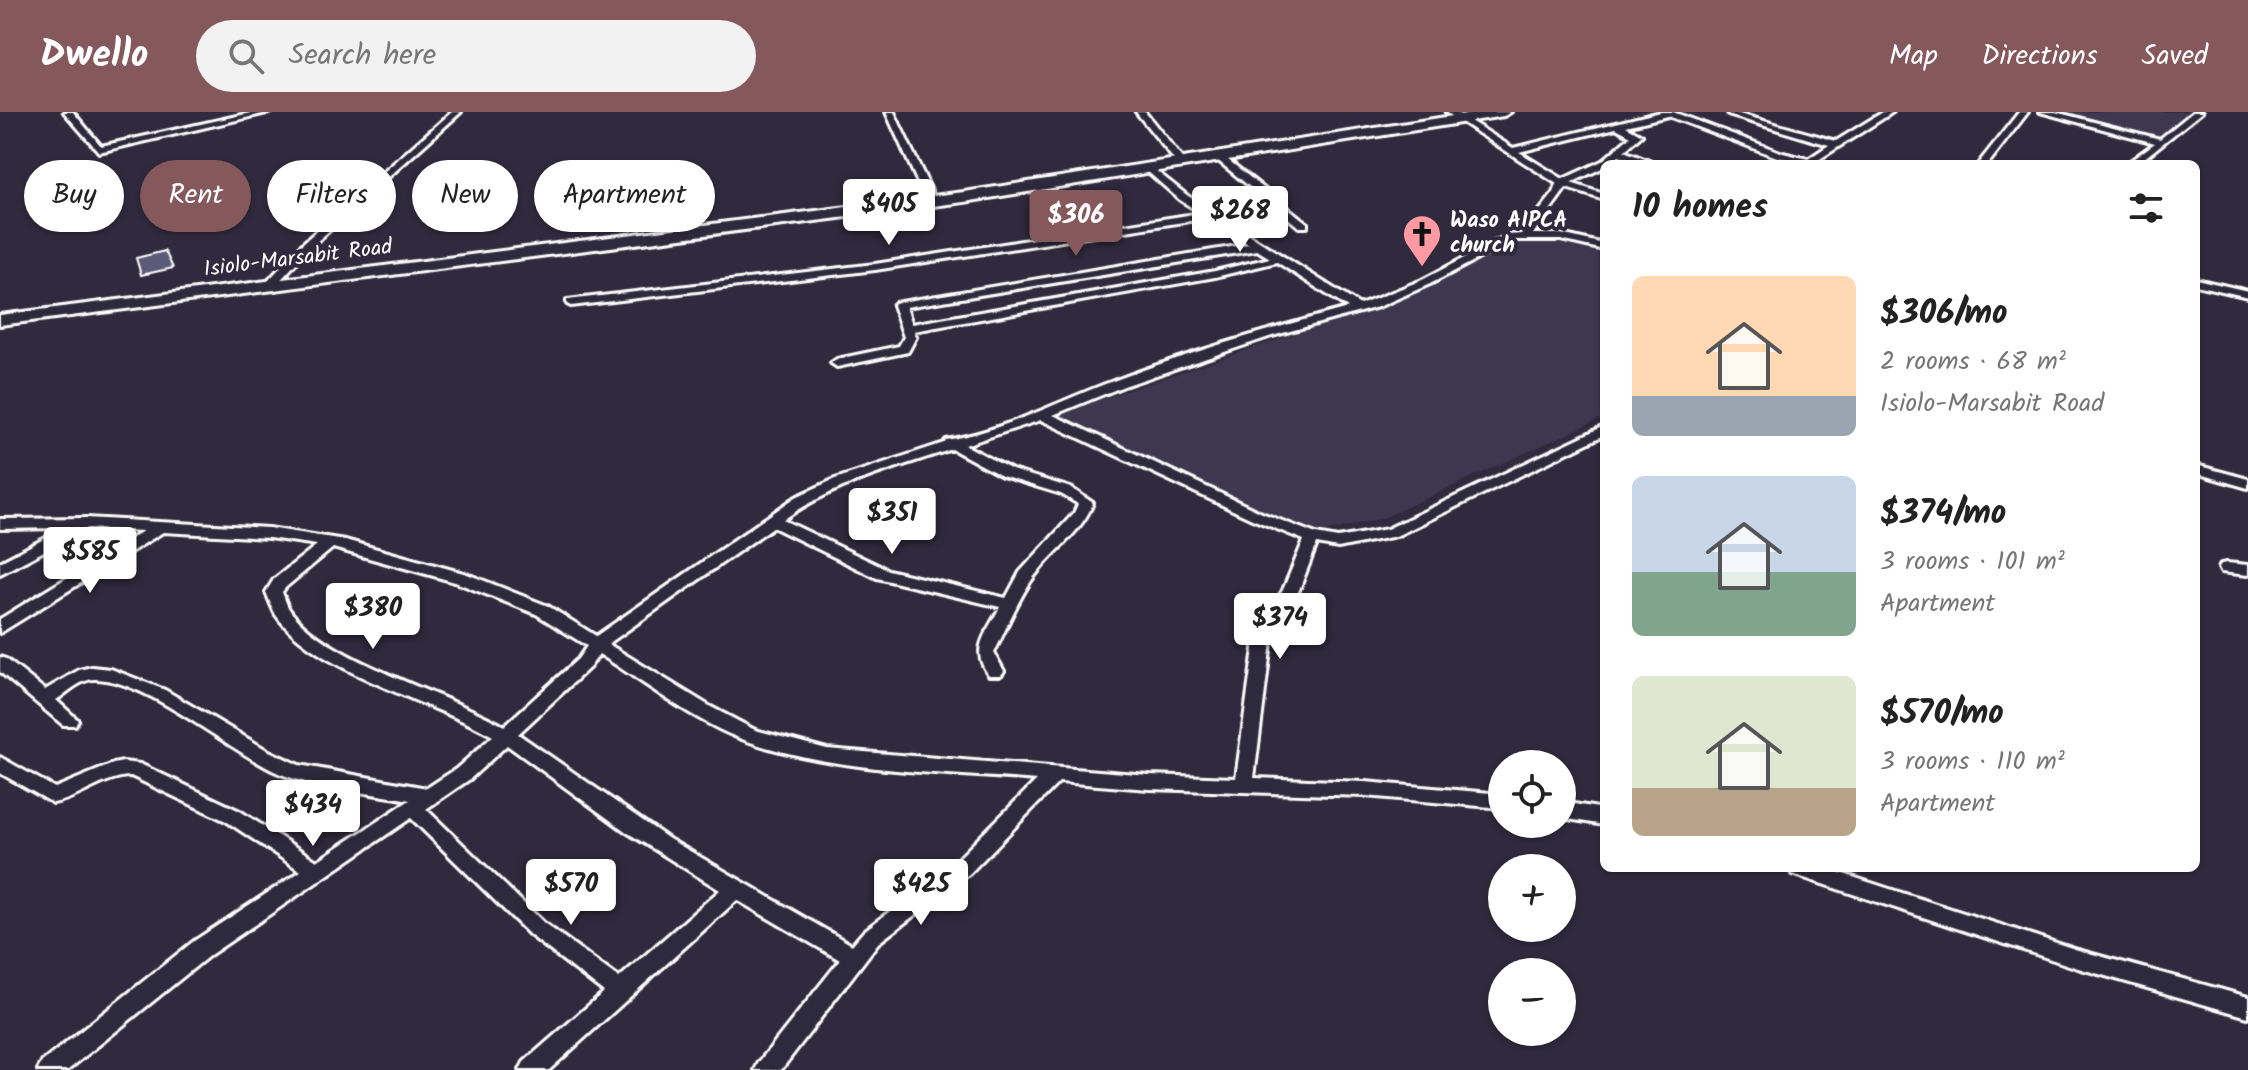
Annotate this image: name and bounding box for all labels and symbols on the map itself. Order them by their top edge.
pin: $405 [842,179,936,247]
pin: $268 [1193,186,1287,254]
pin: $306 [1029,190,1123,258]
place label: Waso AIPCA church [1450,204,1567,264]
church icon: Waso AIPCA church [1401,213,1443,268]
street label: Isiolo-Marsabit Road [202,230,395,288]
pin: $351 [845,488,939,556]
pin: $585 [43,527,137,595]
pin: $380 [326,583,420,651]
pin: $374 [1233,593,1327,661]
pin: $434 [266,780,360,848]
pin: $570 [524,859,618,927]
pin: $425 [874,859,968,927]

